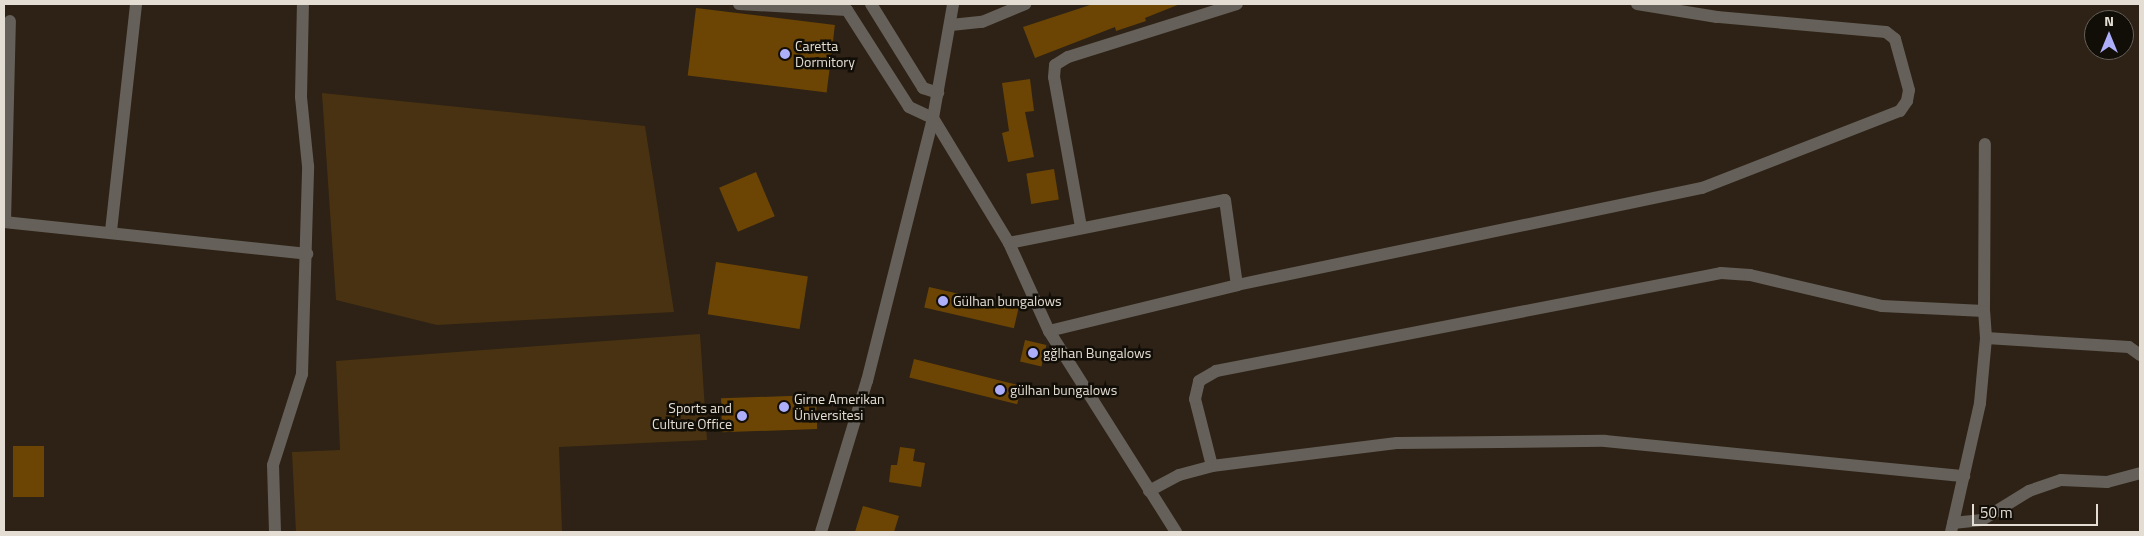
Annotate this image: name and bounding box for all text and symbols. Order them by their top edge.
north arrow [2084,10,2134,60]
text: N [2104,10,2114,31]
place label: Caretta Dormitory [795,38,855,70]
marker: Caretta Dormitory [779,48,791,60]
place label: Gülhan bungalows [953,293,1062,309]
marker: Gülhan bungalows [937,295,949,307]
place label: gğlhan Bungalows [1043,345,1151,361]
marker: gğlhan Bungalows [1027,347,1039,359]
place label: gülhan bungalows [1010,382,1117,398]
marker: gülhan bungalows [994,384,1006,396]
place label: Girne Amerikan Üniversitesi [794,391,884,424]
place label: Sports and Culture Office [652,400,732,432]
marker: Girne Amerikan Üniversitesi [778,401,790,413]
marker: Sports and Culture Office [736,410,748,422]
scale bar [1974,494,2100,526]
text: 50 m [1980,501,2013,524]

